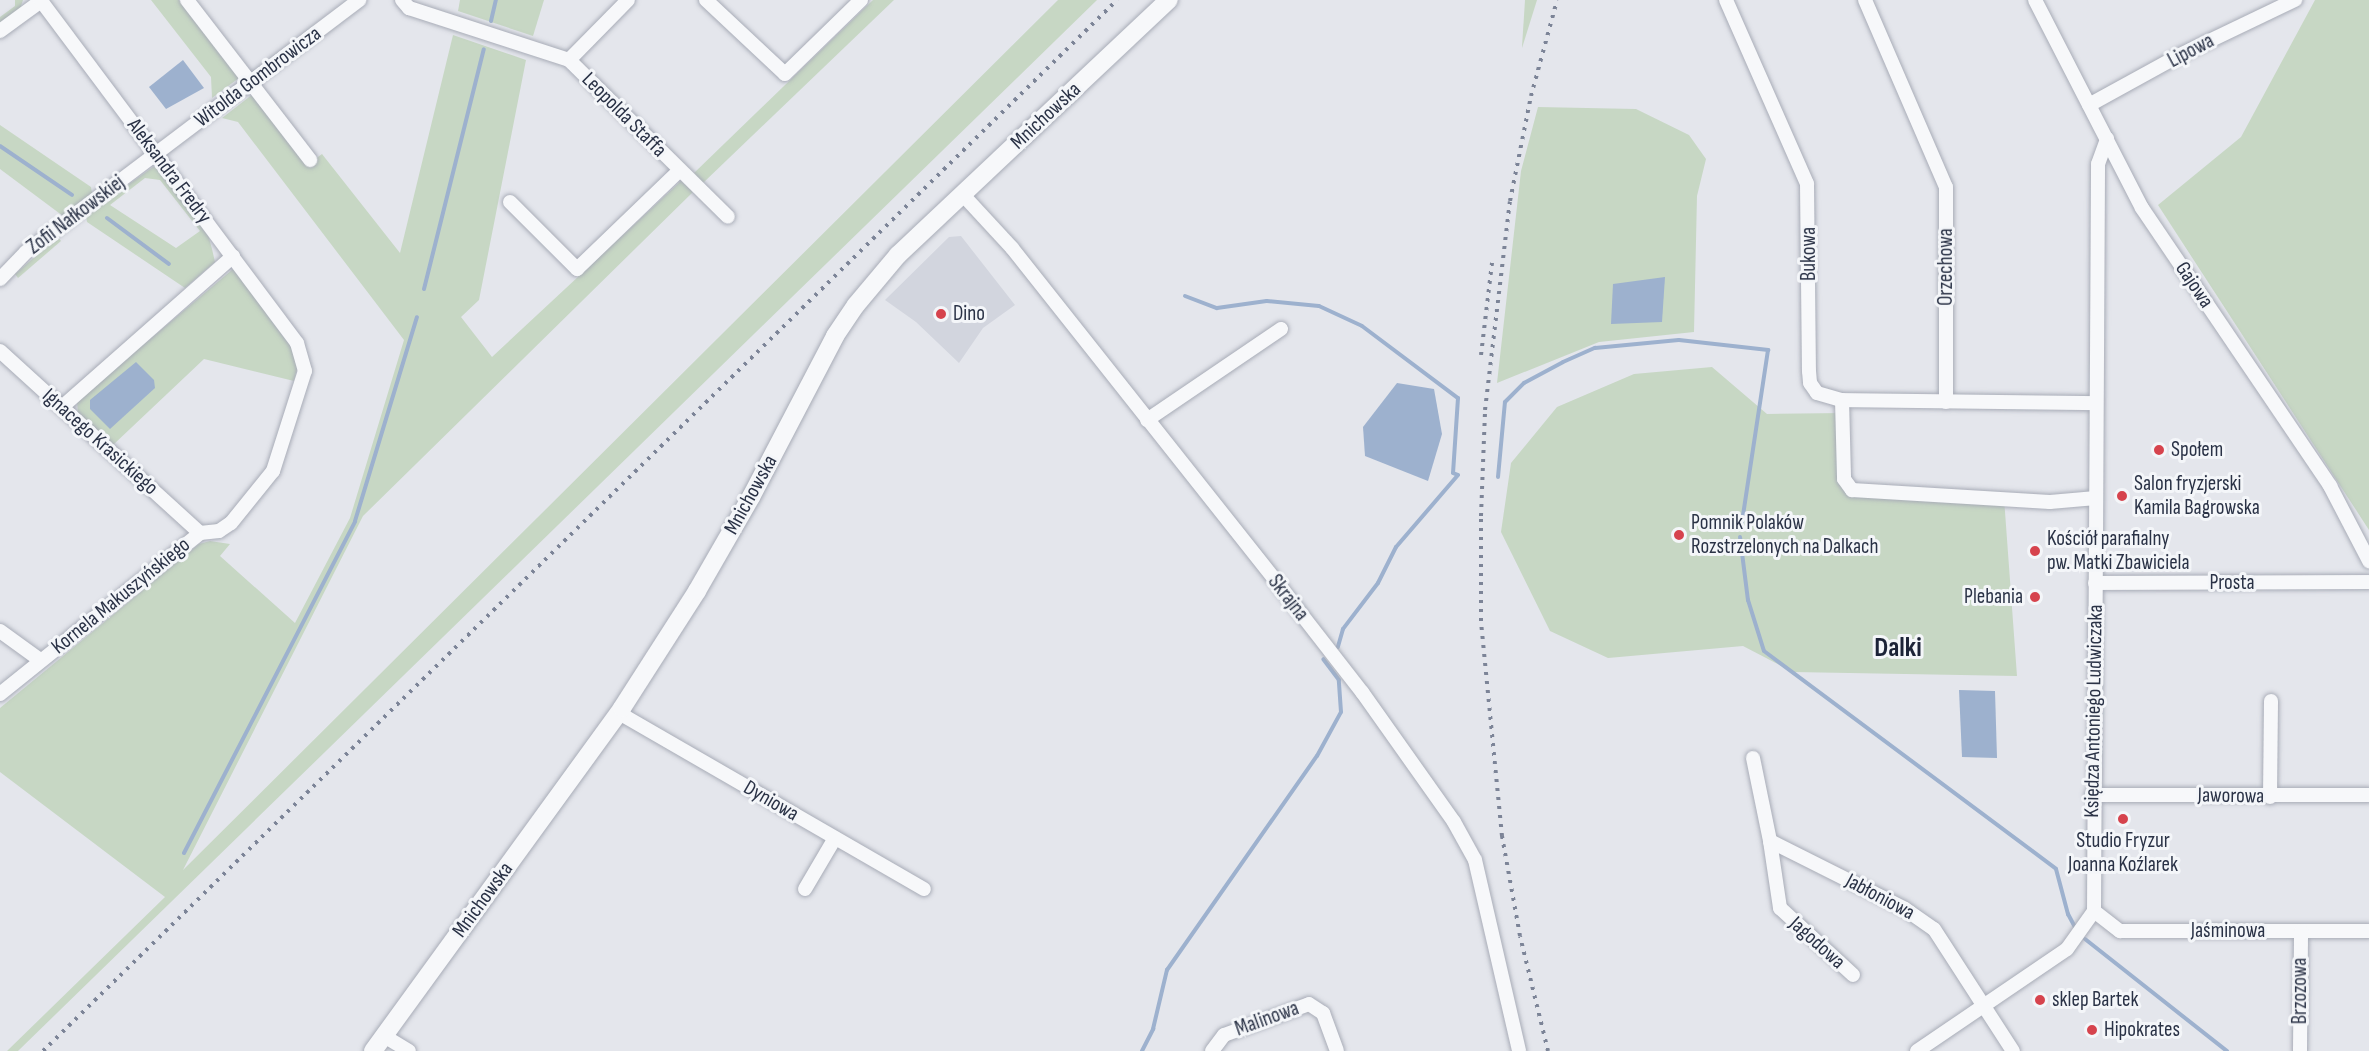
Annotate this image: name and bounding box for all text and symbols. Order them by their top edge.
street label: Witolda Gombrowicza [190,21,326,133]
street label: Lipowa [2164,28,2218,74]
street label: Leopolda Staffa [576,67,672,163]
street label: Mnichowska [1006,77,1086,155]
street label: Aleksandra Fredry [121,114,217,228]
street label: Zofii Nałkowskiej [22,170,130,260]
street label: Bukowa [1796,227,1822,281]
street label: Orzechowa [1933,228,1959,306]
street label: Gajowa [2169,257,2219,313]
place label: Dino [953,301,985,327]
marker: Dino [934,307,948,321]
street label: Ignacego Krasickiego [37,383,163,501]
place label: Społem [2171,437,2223,463]
marker: Społem [2152,443,2166,457]
street label: Mnichowska [719,451,783,539]
place label: Salon fryzjerski Kamila Bagrowska [2134,471,2260,521]
marker: Salon fryzjerski Kamila Bagrowska [2115,489,2129,503]
place label: Pomnik Polaków Rozstrzelonych na Dalkach [1691,510,1879,560]
place label: Kościół parafialny pw. Matki Zbawiciela [2047,526,2190,576]
marker: Pomnik Polaków Rozstrzelonych na Dalkach [1672,528,1686,542]
street label: Kornela Makuszyńskiego [47,532,195,660]
marker: Kościół parafialny pw. Matki Zbawiciela [2028,544,2042,558]
street label: Skrajna [1262,570,1314,626]
street label: Prosta [2209,570,2255,596]
place label: Plebania [1964,584,2023,610]
marker: Plebania [2028,590,2042,604]
street label: Księdza Antoniego Ludwiczaka [2080,604,2108,818]
district label: Dalki [1874,633,1922,665]
street label: Dyniowa [739,775,803,827]
street label: Jaworowa [2197,783,2265,809]
marker: Studio Fryzur Joanna Koźlarek [2116,812,2130,826]
place label: Studio Fryzur Joanna Koźlarek [2068,828,2178,878]
street label: Mnichowska [447,857,519,943]
street label: Jabłoniowa [1841,868,1919,926]
street label: Jagodowa [1784,911,1850,975]
street label: Jaśminowa [2191,918,2265,944]
street label: Brzozowa [2287,958,2313,1024]
place label: sklep Bartek [2052,987,2138,1013]
marker: sklep Bartek [2033,993,2047,1007]
street label: Malinowa [1232,996,1302,1042]
place label: Hipokrates [2104,1017,2180,1043]
marker: Hipokrates [2085,1023,2099,1037]

